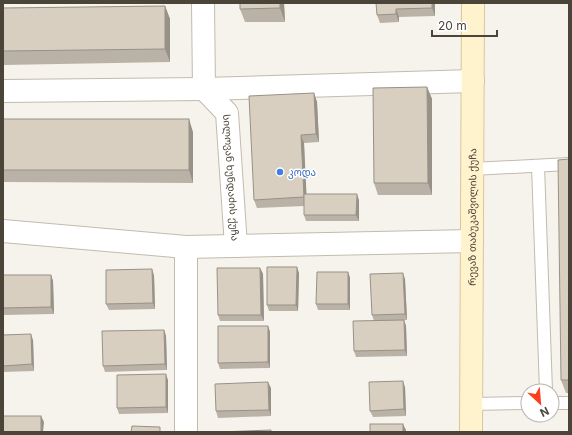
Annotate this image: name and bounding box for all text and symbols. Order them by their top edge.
scale bar [432,12,497,38]
text: 20 m [438,18,467,33]
street label: სილოვან ხუნდაძის ქუჩა [221,114,242,241]
street label: რევაზ თაბუკაშვილის ქუჩა [466,148,479,286]
place label: კოდა [288,166,316,179]
marker: კოდა [275,167,285,177]
north arrow [520,383,560,423]
text: N [538,404,551,420]

